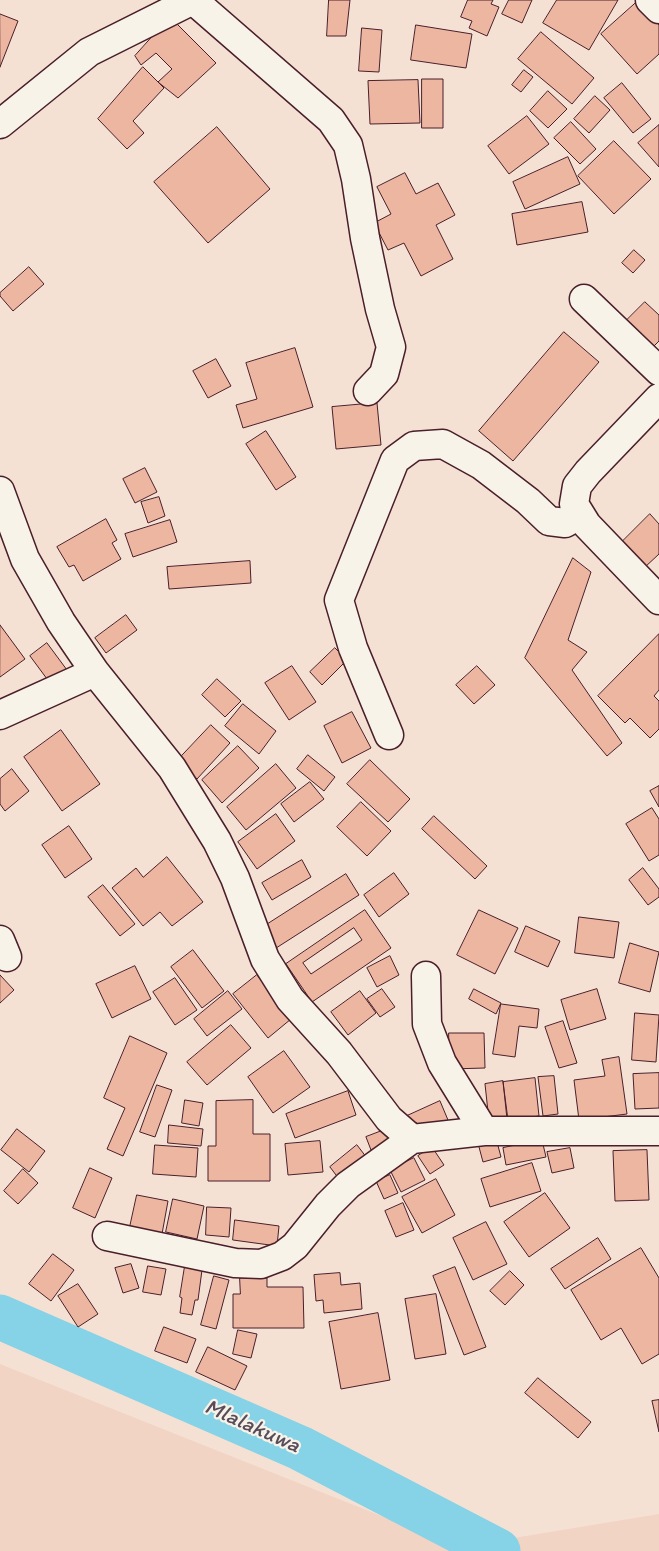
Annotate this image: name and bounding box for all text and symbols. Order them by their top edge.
water label: Mlalakuwa [200,1394,304,1460]

